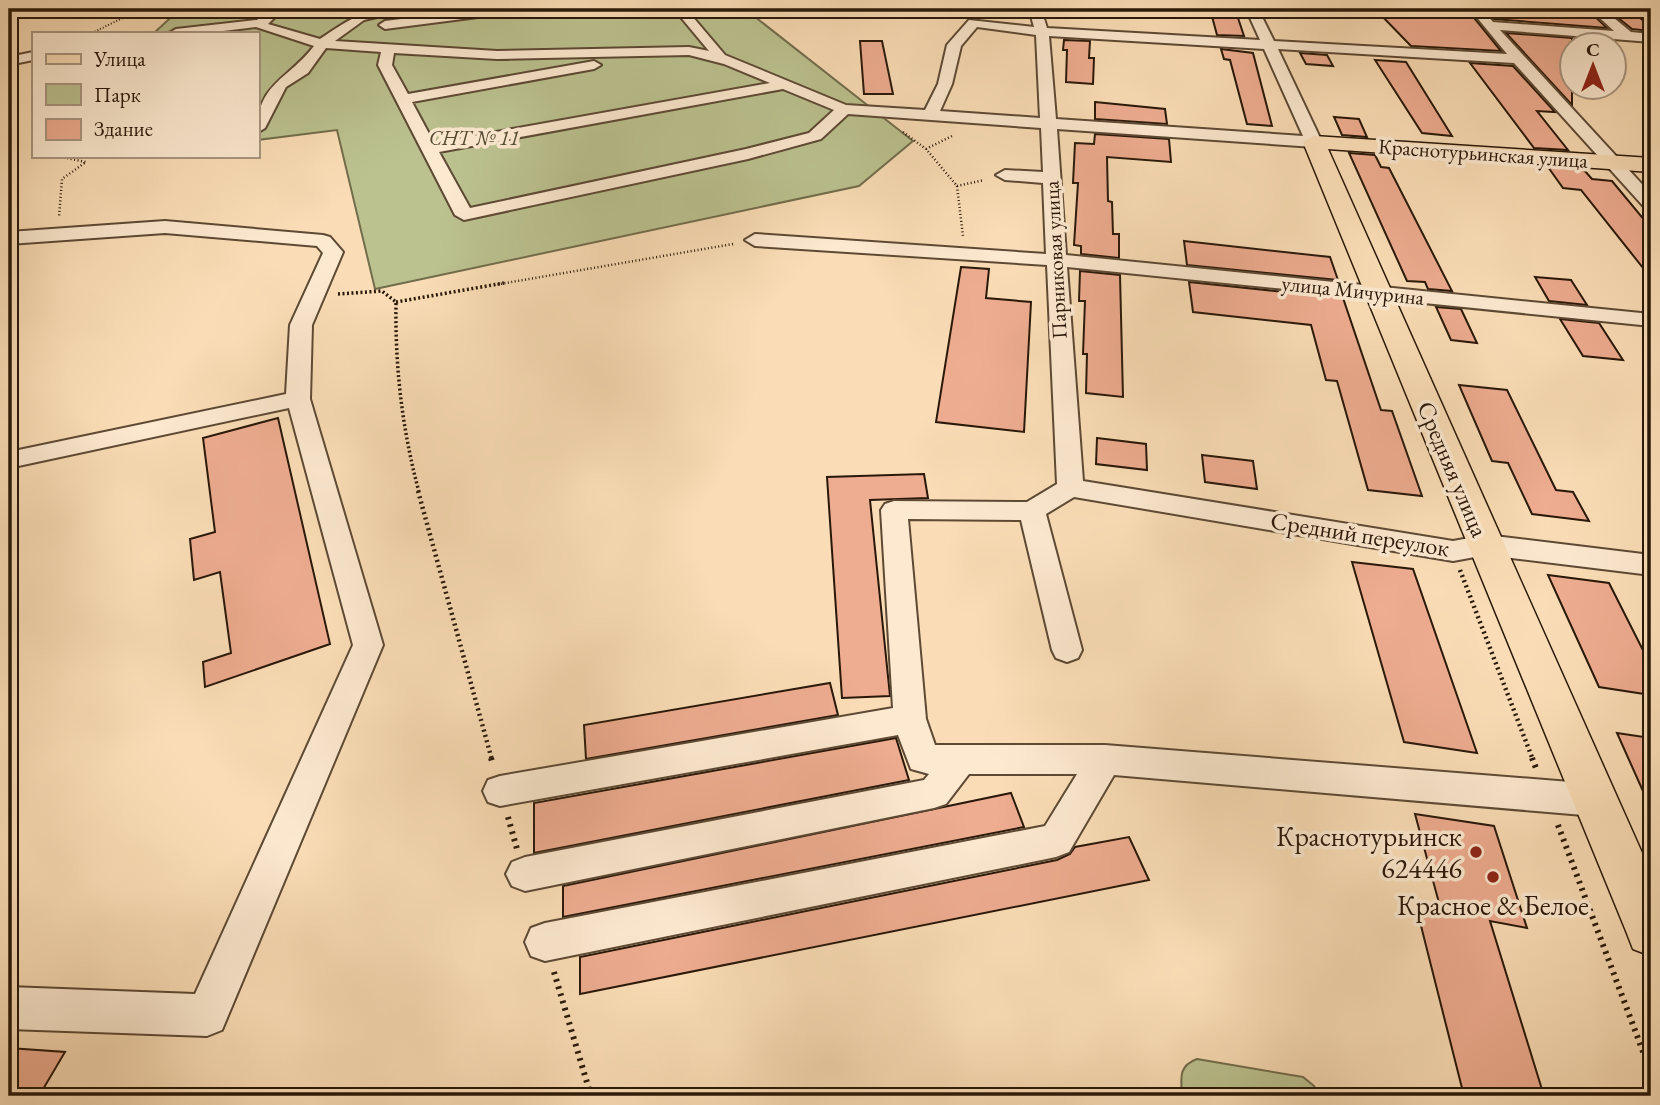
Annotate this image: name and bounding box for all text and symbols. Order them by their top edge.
legend [32,32,259,158]
north arrow [1558,32,1628,102]
text: С [1586,37,1600,62]
text: Улица [93,45,146,72]
text: Парк [94,81,141,108]
text: Здание [94,115,153,142]
park label: СНТ № 11 [429,124,519,151]
street label: Краснотурьинская улица [1377,132,1589,174]
street label: Парниковая улица [1037,179,1073,340]
street label: улица Мичурина [1280,269,1426,311]
street label: Средняя улица [1410,396,1496,542]
street label: Средний переулок [1268,505,1452,564]
place label: Краснотурьинск 624446 [1276,818,1462,886]
marker: Краснотурьинск 624446 [1468,844,1484,860]
marker: Красное & Белое [1485,869,1501,885]
place label: Красное & Белое [1397,887,1589,923]

